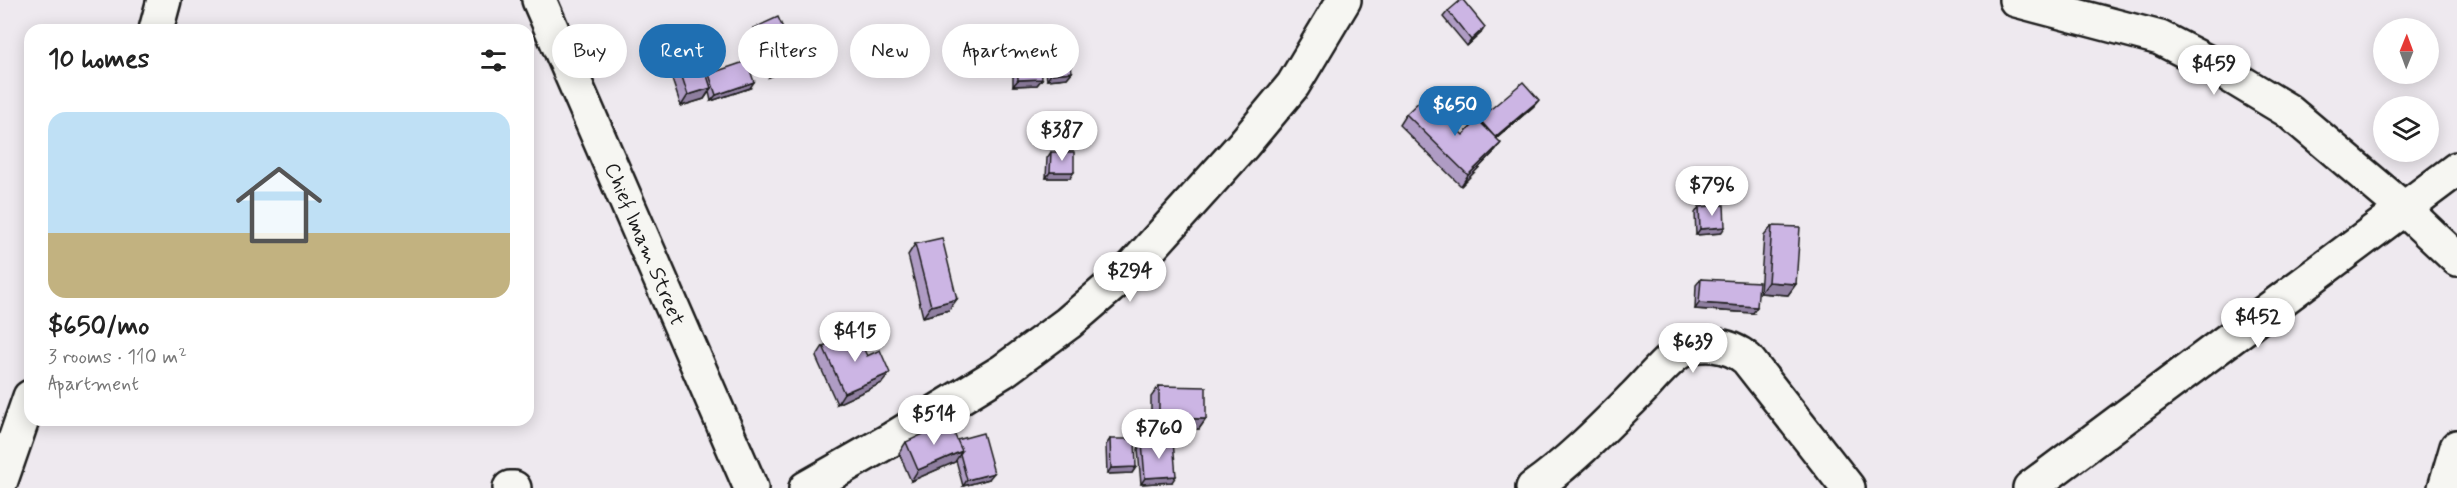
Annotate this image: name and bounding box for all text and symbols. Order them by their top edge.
north arrow [2373,18,2439,84]
map controls [2373,18,2439,162]
chip: Buy [552,24,627,78]
chip: Rent [639,24,726,78]
chip: Filters [738,24,838,78]
chip: New [850,24,930,78]
chip: Apartment [942,24,1079,78]
text: 10 homes [48,43,149,77]
icon: filters [477,44,510,77]
pin: $459 [2178,45,2250,96]
text: $459 [2192,51,2236,78]
pin: $650 [1419,86,1491,137]
text: $650 [1433,92,1477,119]
button: layers [2373,96,2439,162]
pin: $387 [1026,111,1098,162]
text: $387 [1041,117,1083,144]
icon: home [225,151,333,259]
street label: Chief Imam Street [597,159,691,330]
pin: $796 [1676,166,1748,217]
text: $796 [1689,172,1735,199]
pin: $294 [1094,252,1166,303]
text: $294 [1107,258,1153,285]
pin: $452 [2222,298,2294,349]
text: $452 [2235,304,2281,331]
text: $650/mo [48,310,149,344]
pin: $415 [819,312,891,363]
text: $415 [833,318,877,345]
pin: $639 [1657,323,1729,374]
text: $639 [1673,329,1714,356]
text: 3 rooms · 110 m² [48,344,187,371]
text: Apartment [48,371,139,398]
pin: $514 [898,395,970,446]
text: $514 [912,401,956,428]
pin: $760 [1123,409,1195,460]
text: $760 [1136,415,1183,442]

